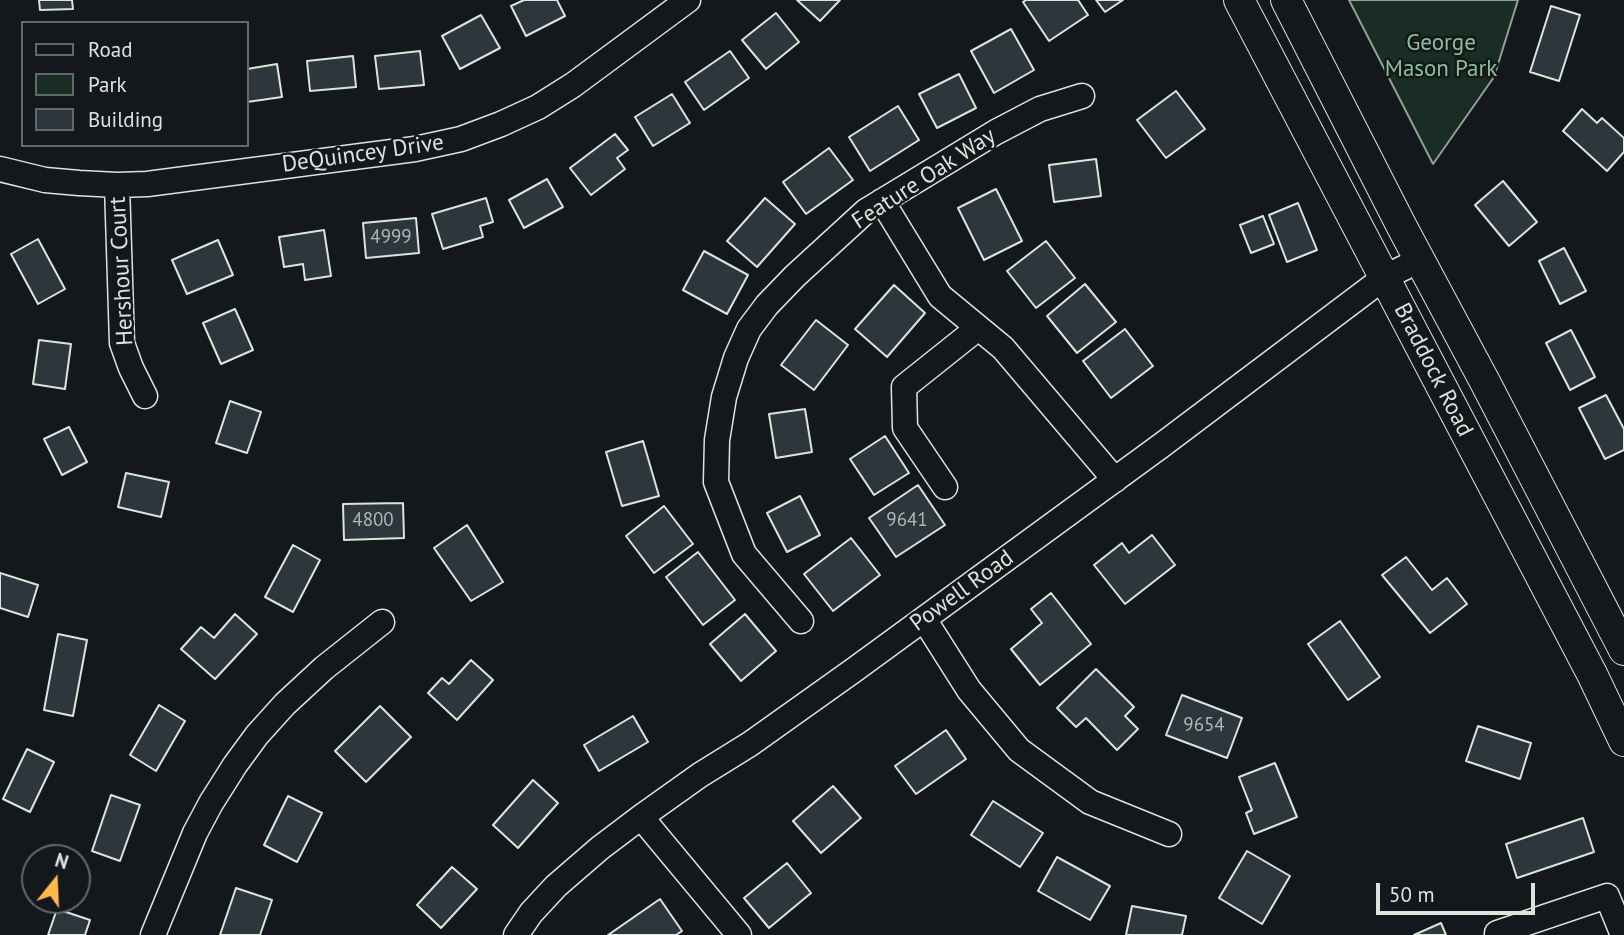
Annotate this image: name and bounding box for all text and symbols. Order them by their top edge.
legend [21,21,248,147]
park label: George Mason Park [1385,29,1497,83]
text: Road [88,36,132,63]
text: Park [88,71,127,98]
text: Building [88,106,163,133]
street label: Feature Oak Way [847,122,1001,236]
street label: DeQuincey Drive [280,129,446,179]
street label: Hershour Court [104,196,140,346]
house number: 4999 [370,227,412,249]
street label: Braddock Road [1388,299,1478,441]
house number: 4800 [352,510,394,532]
house number: 9641 [886,510,928,532]
street label: Powell Road [905,544,1019,638]
house number: 9654 [1183,715,1225,737]
north arrow [21,844,91,914]
text: N [52,848,72,874]
scale bar [1379,869,1538,913]
text: 50 m [1389,881,1435,908]

